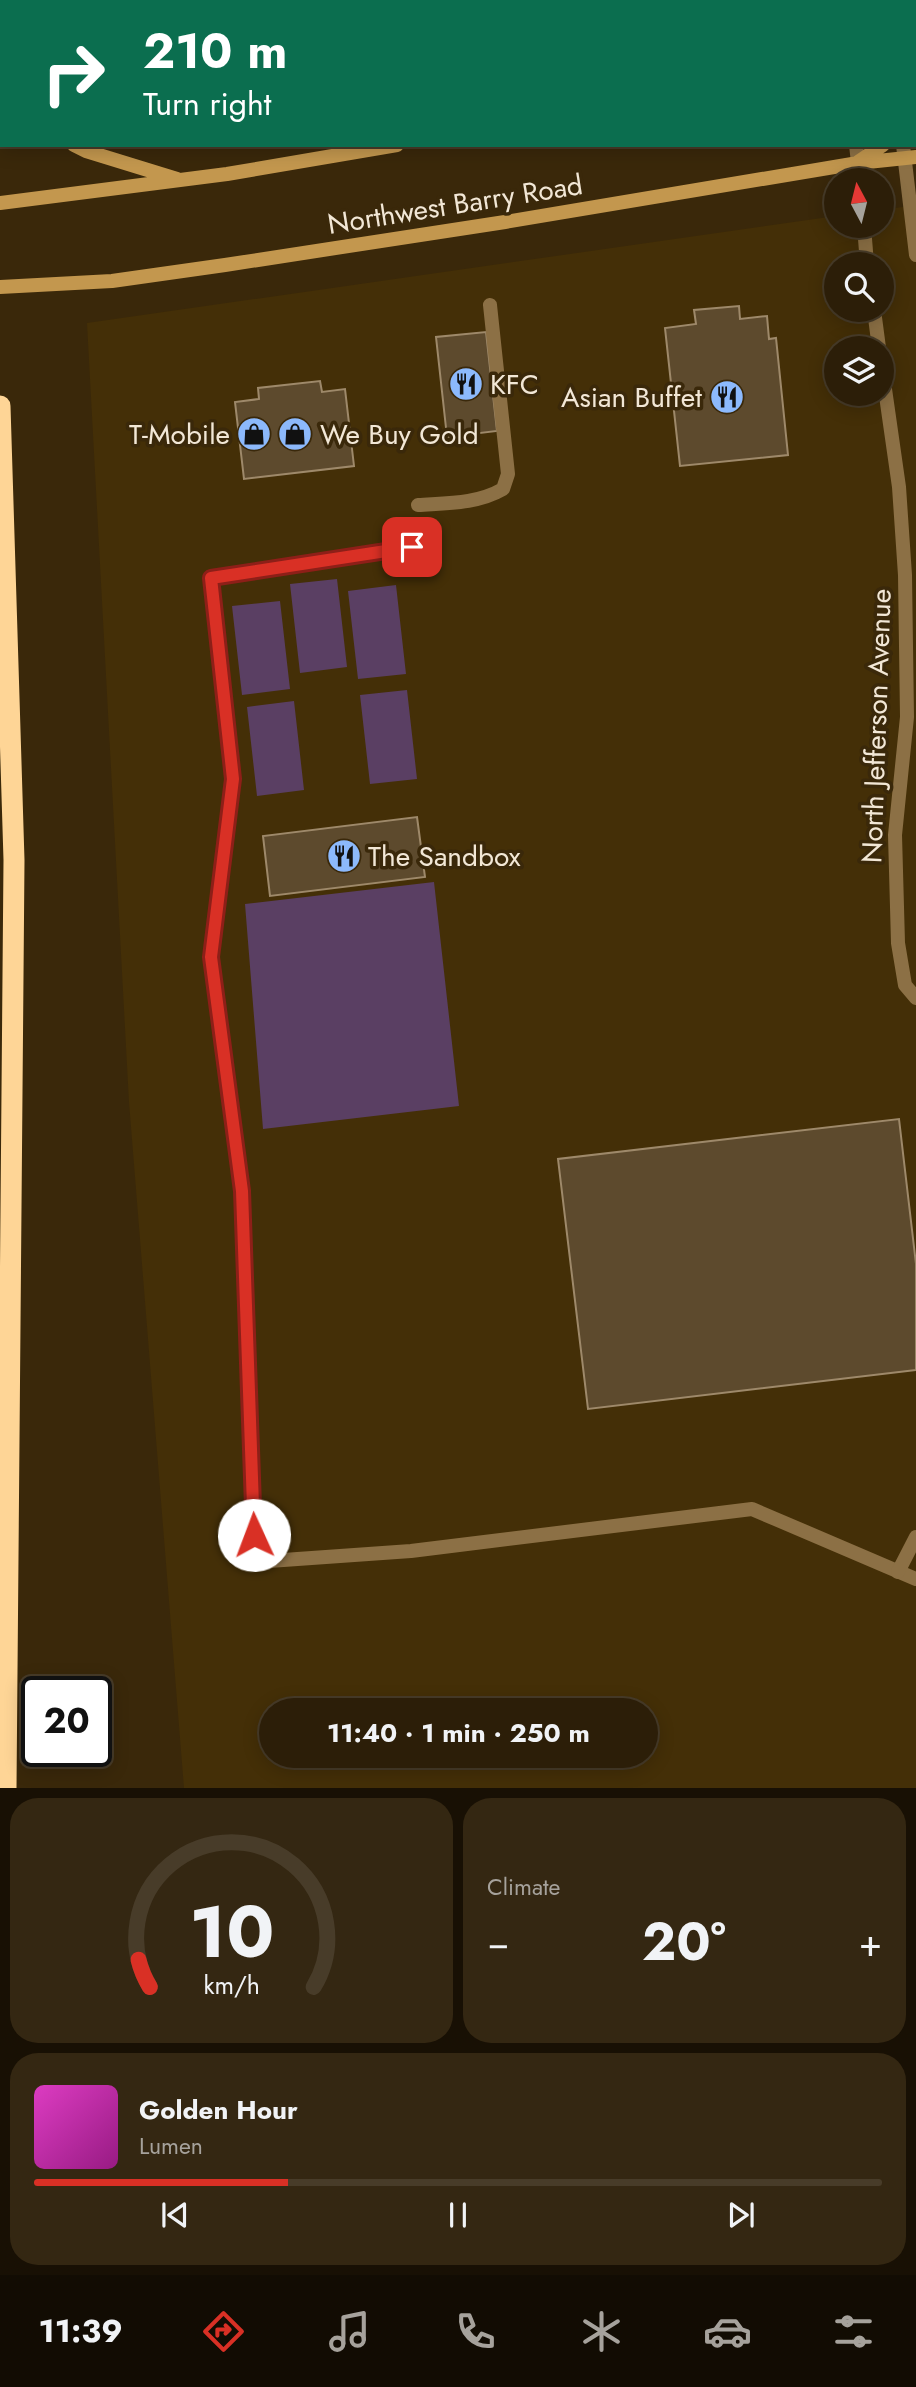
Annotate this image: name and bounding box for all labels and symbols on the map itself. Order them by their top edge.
street label: Northwest Barry Road [325,164,585,245]
north arrow [824,168,894,238]
place label: KFC [490,364,539,405]
restaurant icon: KFC [447,365,485,403]
place label: Asian Buffet [561,377,702,418]
restaurant icon: Asian Buffet [708,378,746,416]
place label: T-Mobile [129,414,230,455]
place label: We Buy Gold [320,414,479,455]
shop icon: T-Mobile [235,415,273,453]
shop icon: We Buy Gold [276,415,314,453]
pin [382,517,442,577]
street label: North Jefferson Avenue [851,588,902,864]
place label: The Sandbox [368,836,521,877]
restaurant icon: The Sandbox [325,837,363,875]
position arrow [217,1498,291,1572]
speed limit sign: 20 [21,1676,112,1767]

